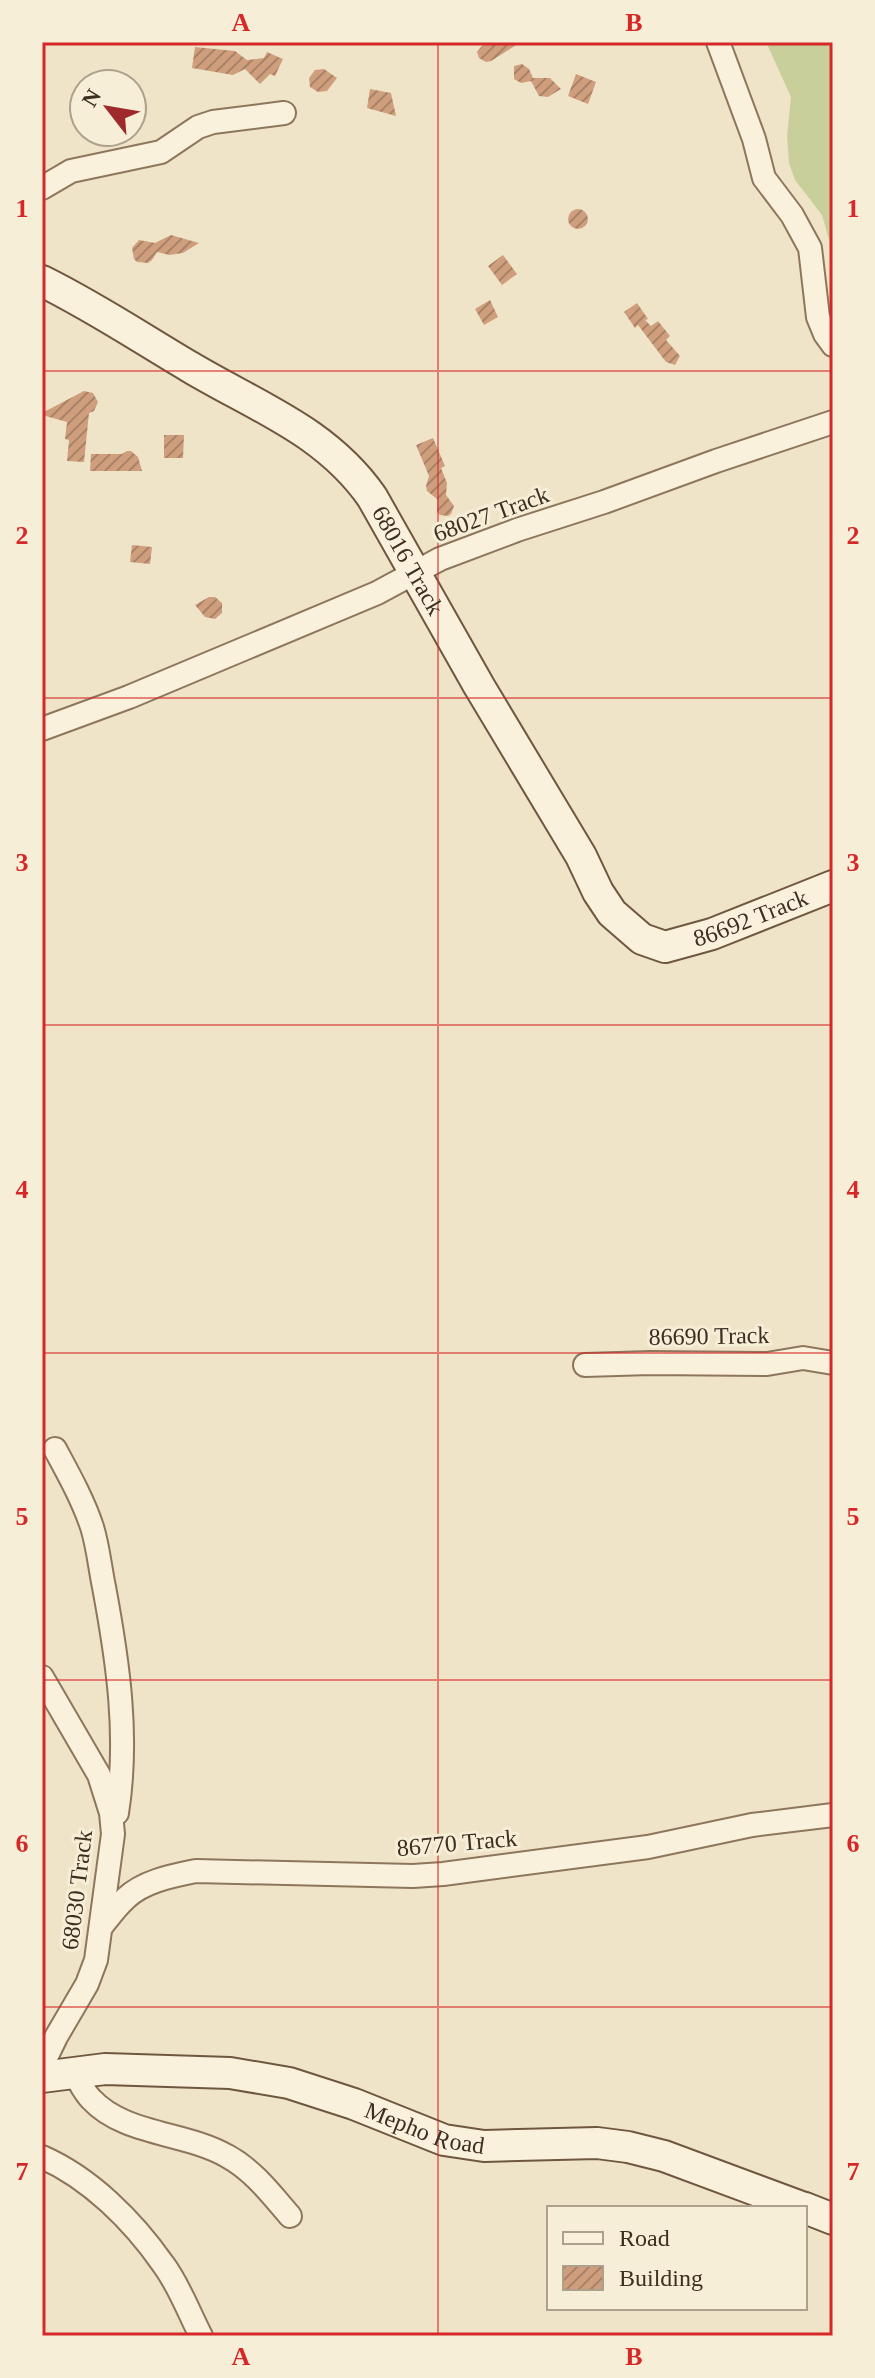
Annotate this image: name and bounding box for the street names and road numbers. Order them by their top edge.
street label: 68027 Track [430,481,552,547]
street label: 68016 Track [367,502,449,619]
street label: 86692 Track [690,884,812,952]
street label: 86690 Track [648,1322,770,1350]
street label: 86770 Track [396,1825,518,1861]
street label: 68030 Track [57,1829,97,1951]
street label: Mepho Road [361,2097,486,2159]

